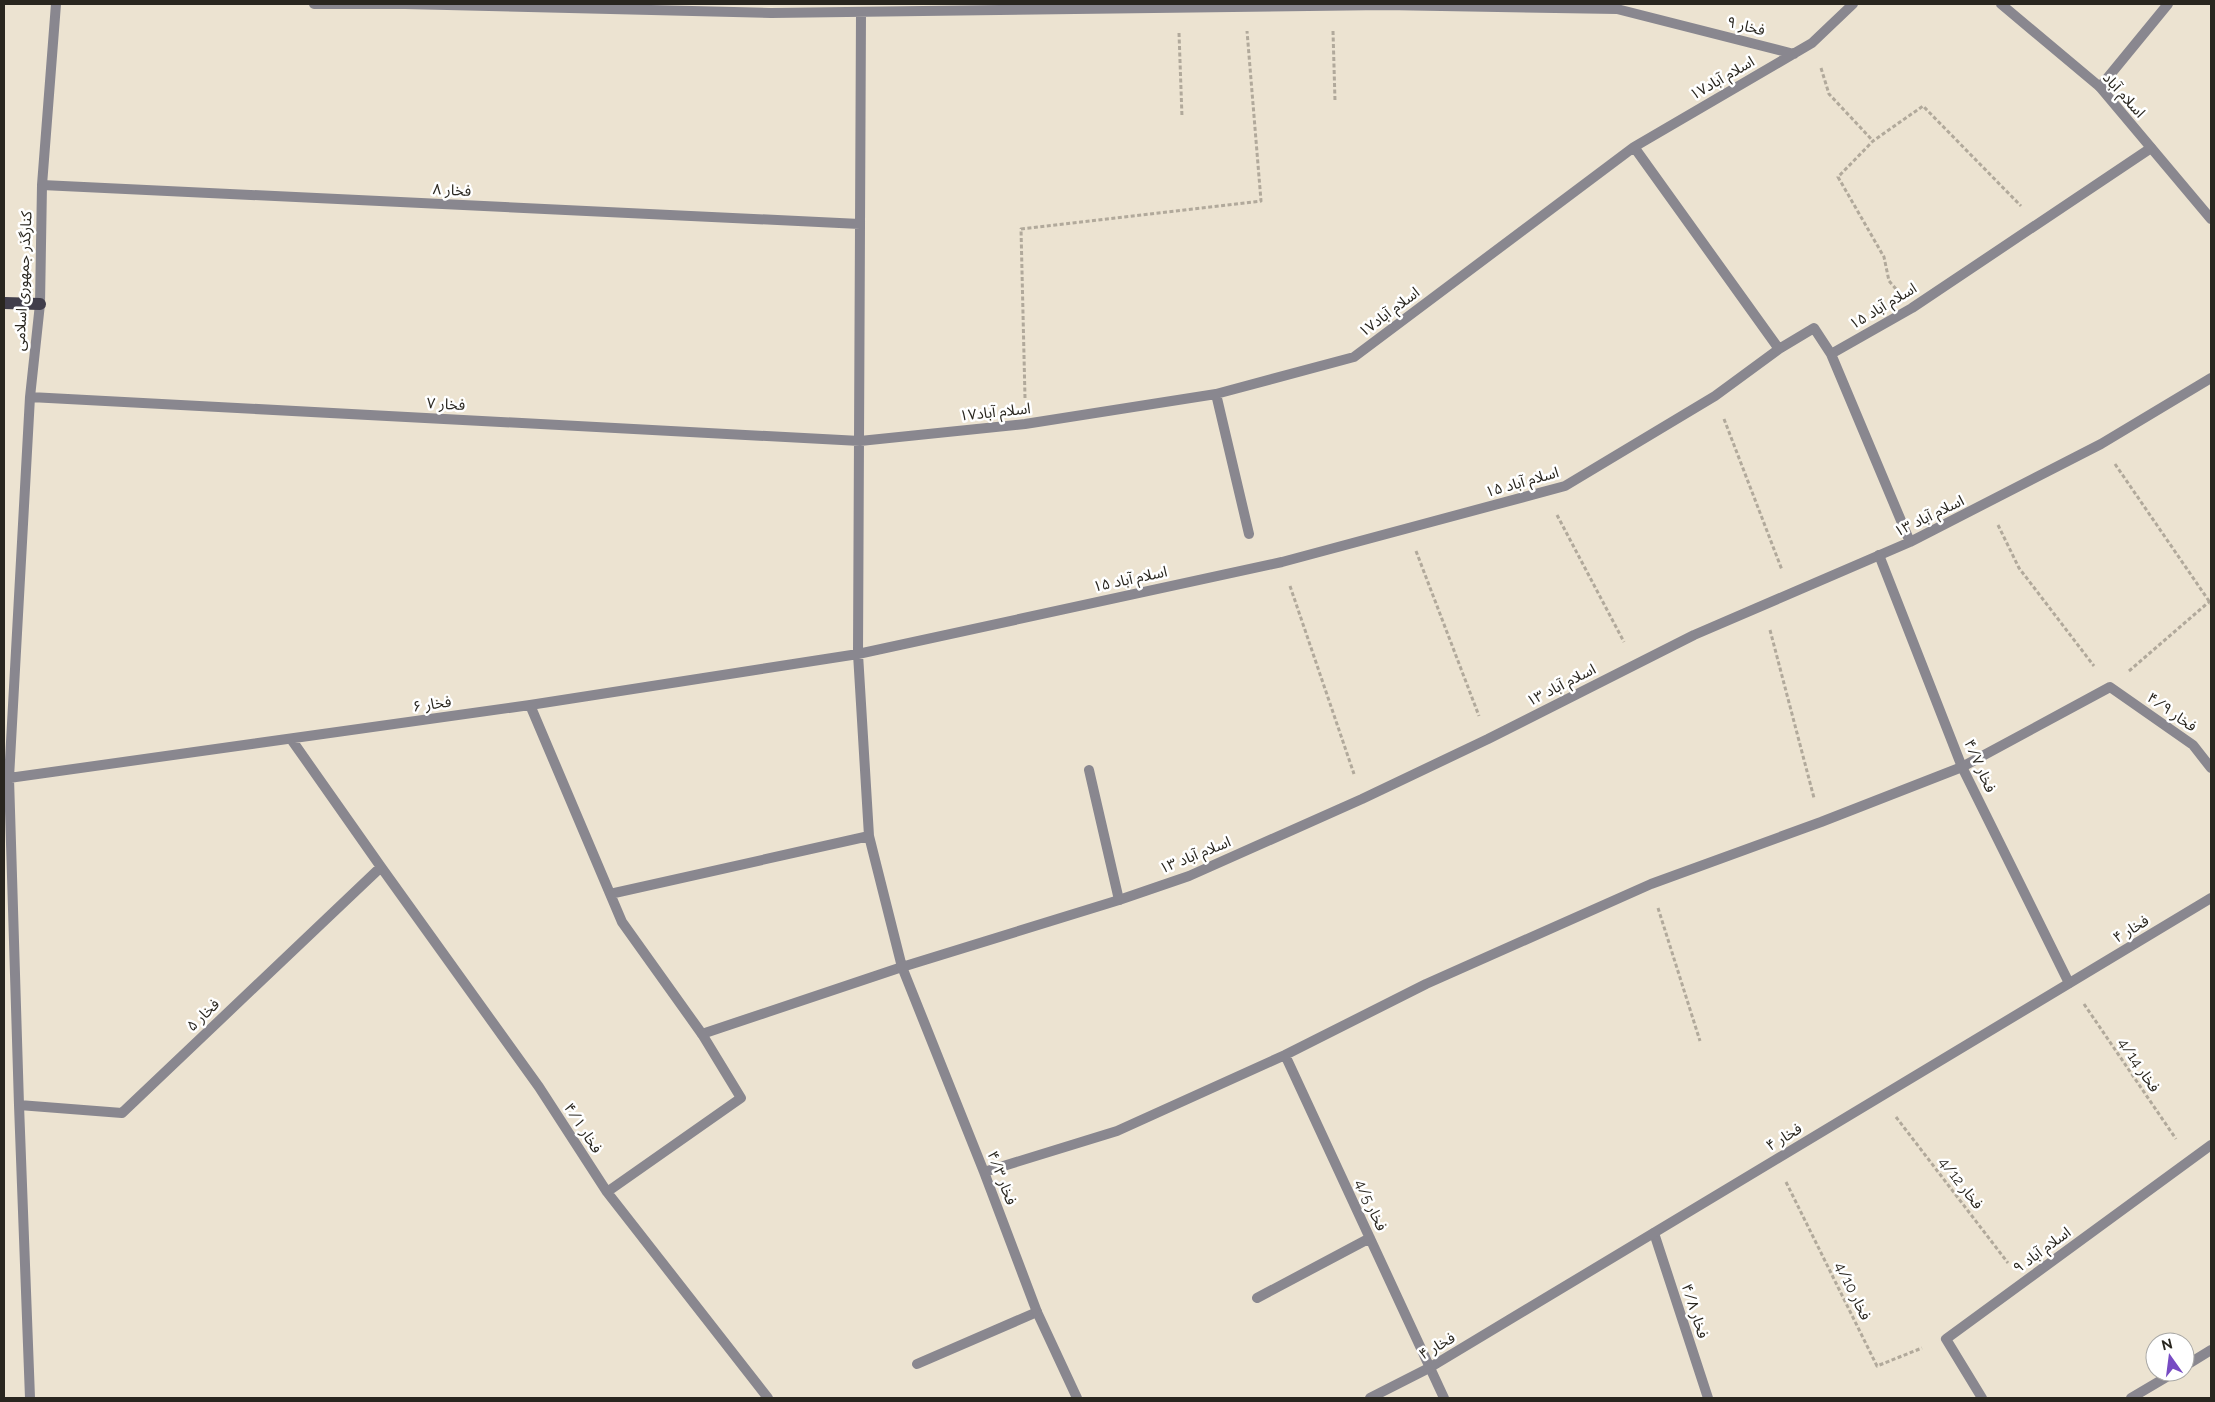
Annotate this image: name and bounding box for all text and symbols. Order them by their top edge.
street label: فخار ۹ [1725,13,1767,39]
street label: اسلام آباد۱۷ [1686,52,1759,105]
street label: اسلام آباد [2098,69,2149,123]
street label: فخار ۸ [432,180,472,200]
street label: کنارگذر جمهوری اسلامی [10,210,36,351]
street label: اسلام آباد ۱۵ [1846,279,1921,335]
street label: اسلام آباد۱۷ [1355,283,1424,342]
street label: فخار ۷ [426,394,466,414]
street label: اسلام آباد۱۷ [958,399,1032,427]
street label: اسلام آباد ۱۵ [1483,463,1561,503]
street label: اسلام آباد ۱۳ [1891,491,1968,542]
street label: اسلام آباد ۱۵ [1091,562,1169,598]
street label: اسلام آباد ۱۳ [1523,660,1600,712]
street label: فخار ۴/۹ [2144,689,2200,736]
street label: فخار ۶ [412,692,453,716]
street label: فخار ۴/۷ [1960,737,2000,796]
street label: اسلام آباد ۱۳ [1157,833,1234,879]
street label: فخار ۴ [2110,911,2152,947]
street label: فخار ۵ [183,995,223,1035]
street label: فخار 4/14 [2114,1034,2164,1096]
street label: فخار ۴/۱ [560,1100,606,1157]
street label: فخار ۴ [1763,1119,1805,1155]
street label: فخار ۴/۳ [984,1149,1021,1208]
street label: فخار 4/12 [1935,1153,1987,1213]
street label: فخار 4/5 [1351,1176,1391,1234]
street label: اسلام آباد ۹ [2010,1223,2076,1279]
street label: فخار 4/10 [1831,1259,1875,1323]
street label: فخار ۴/۸ [1678,1281,1712,1341]
street label: فخار ۴ [1416,1328,1458,1363]
north arrow [2145,1332,2195,1382]
text: N [2160,1335,2174,1353]

